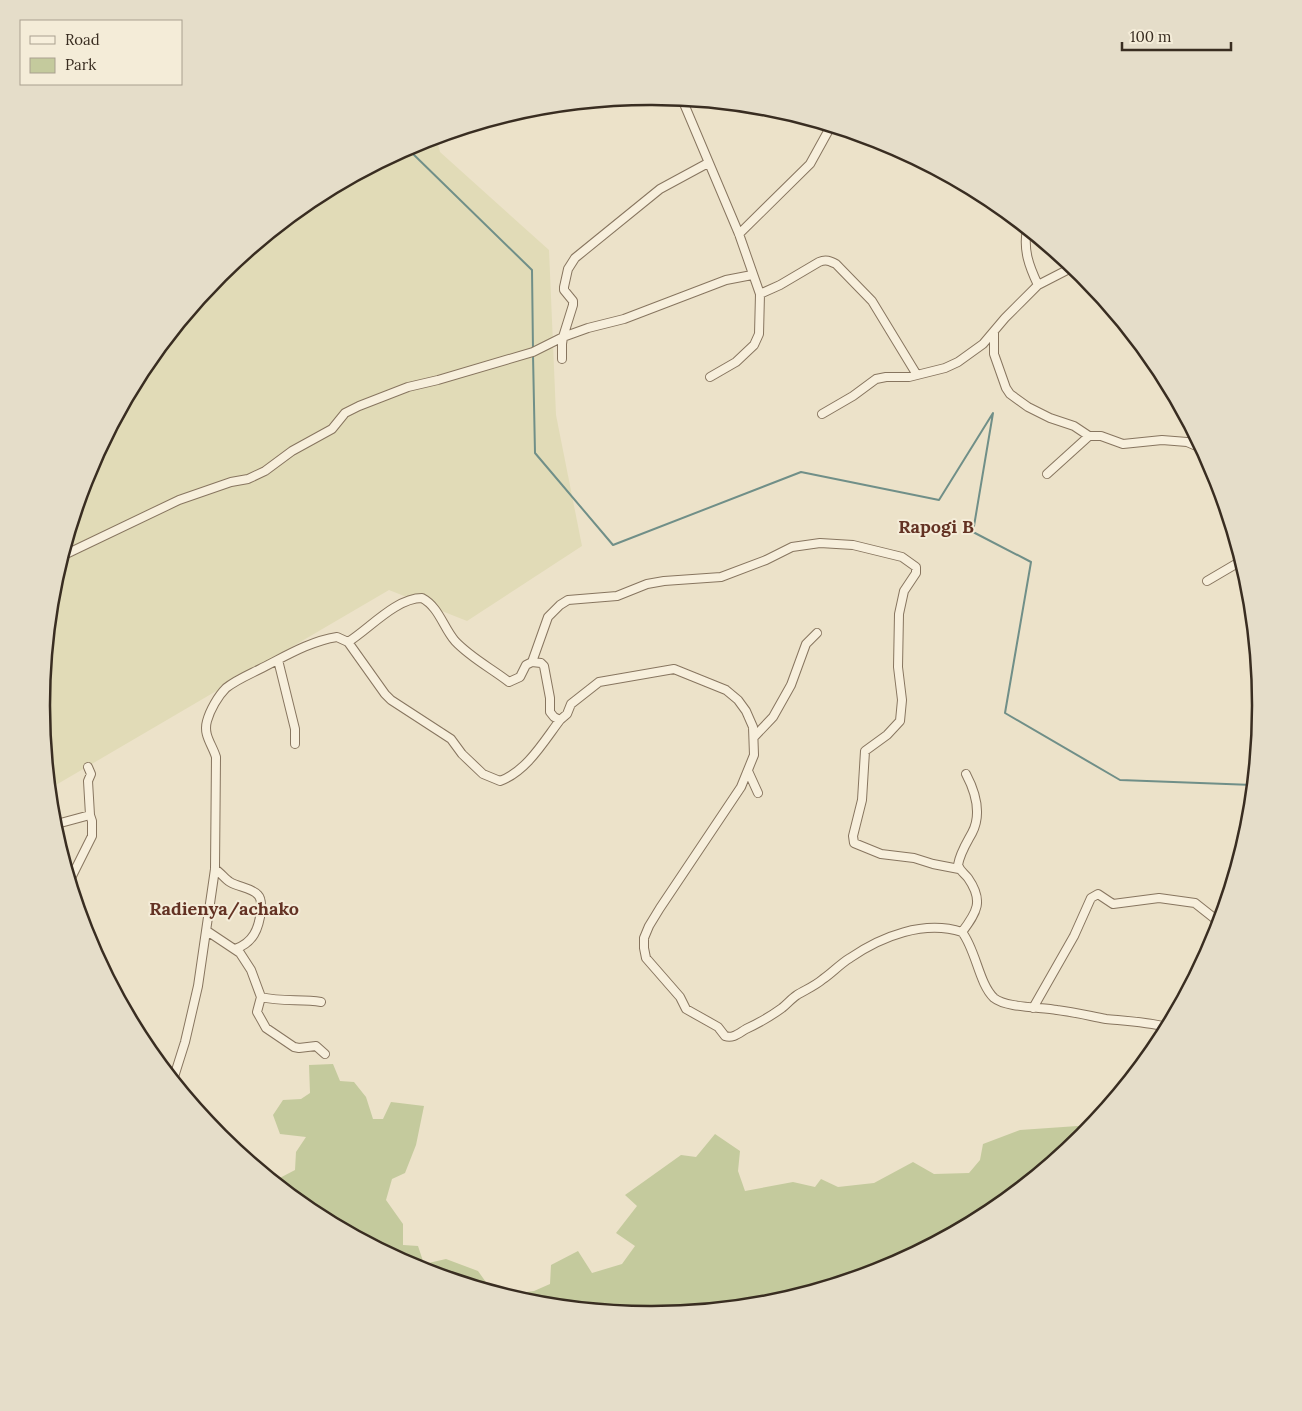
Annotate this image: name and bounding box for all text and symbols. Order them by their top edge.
legend [20,20,182,85]
scale bar [1122,20,1231,52]
text: 100 m [1130,27,1171,46]
text: Road [65,30,100,49]
text: Park [65,55,96,74]
district label: Rapogi B [898,515,974,538]
district label: Radienya/achako [149,897,299,920]

